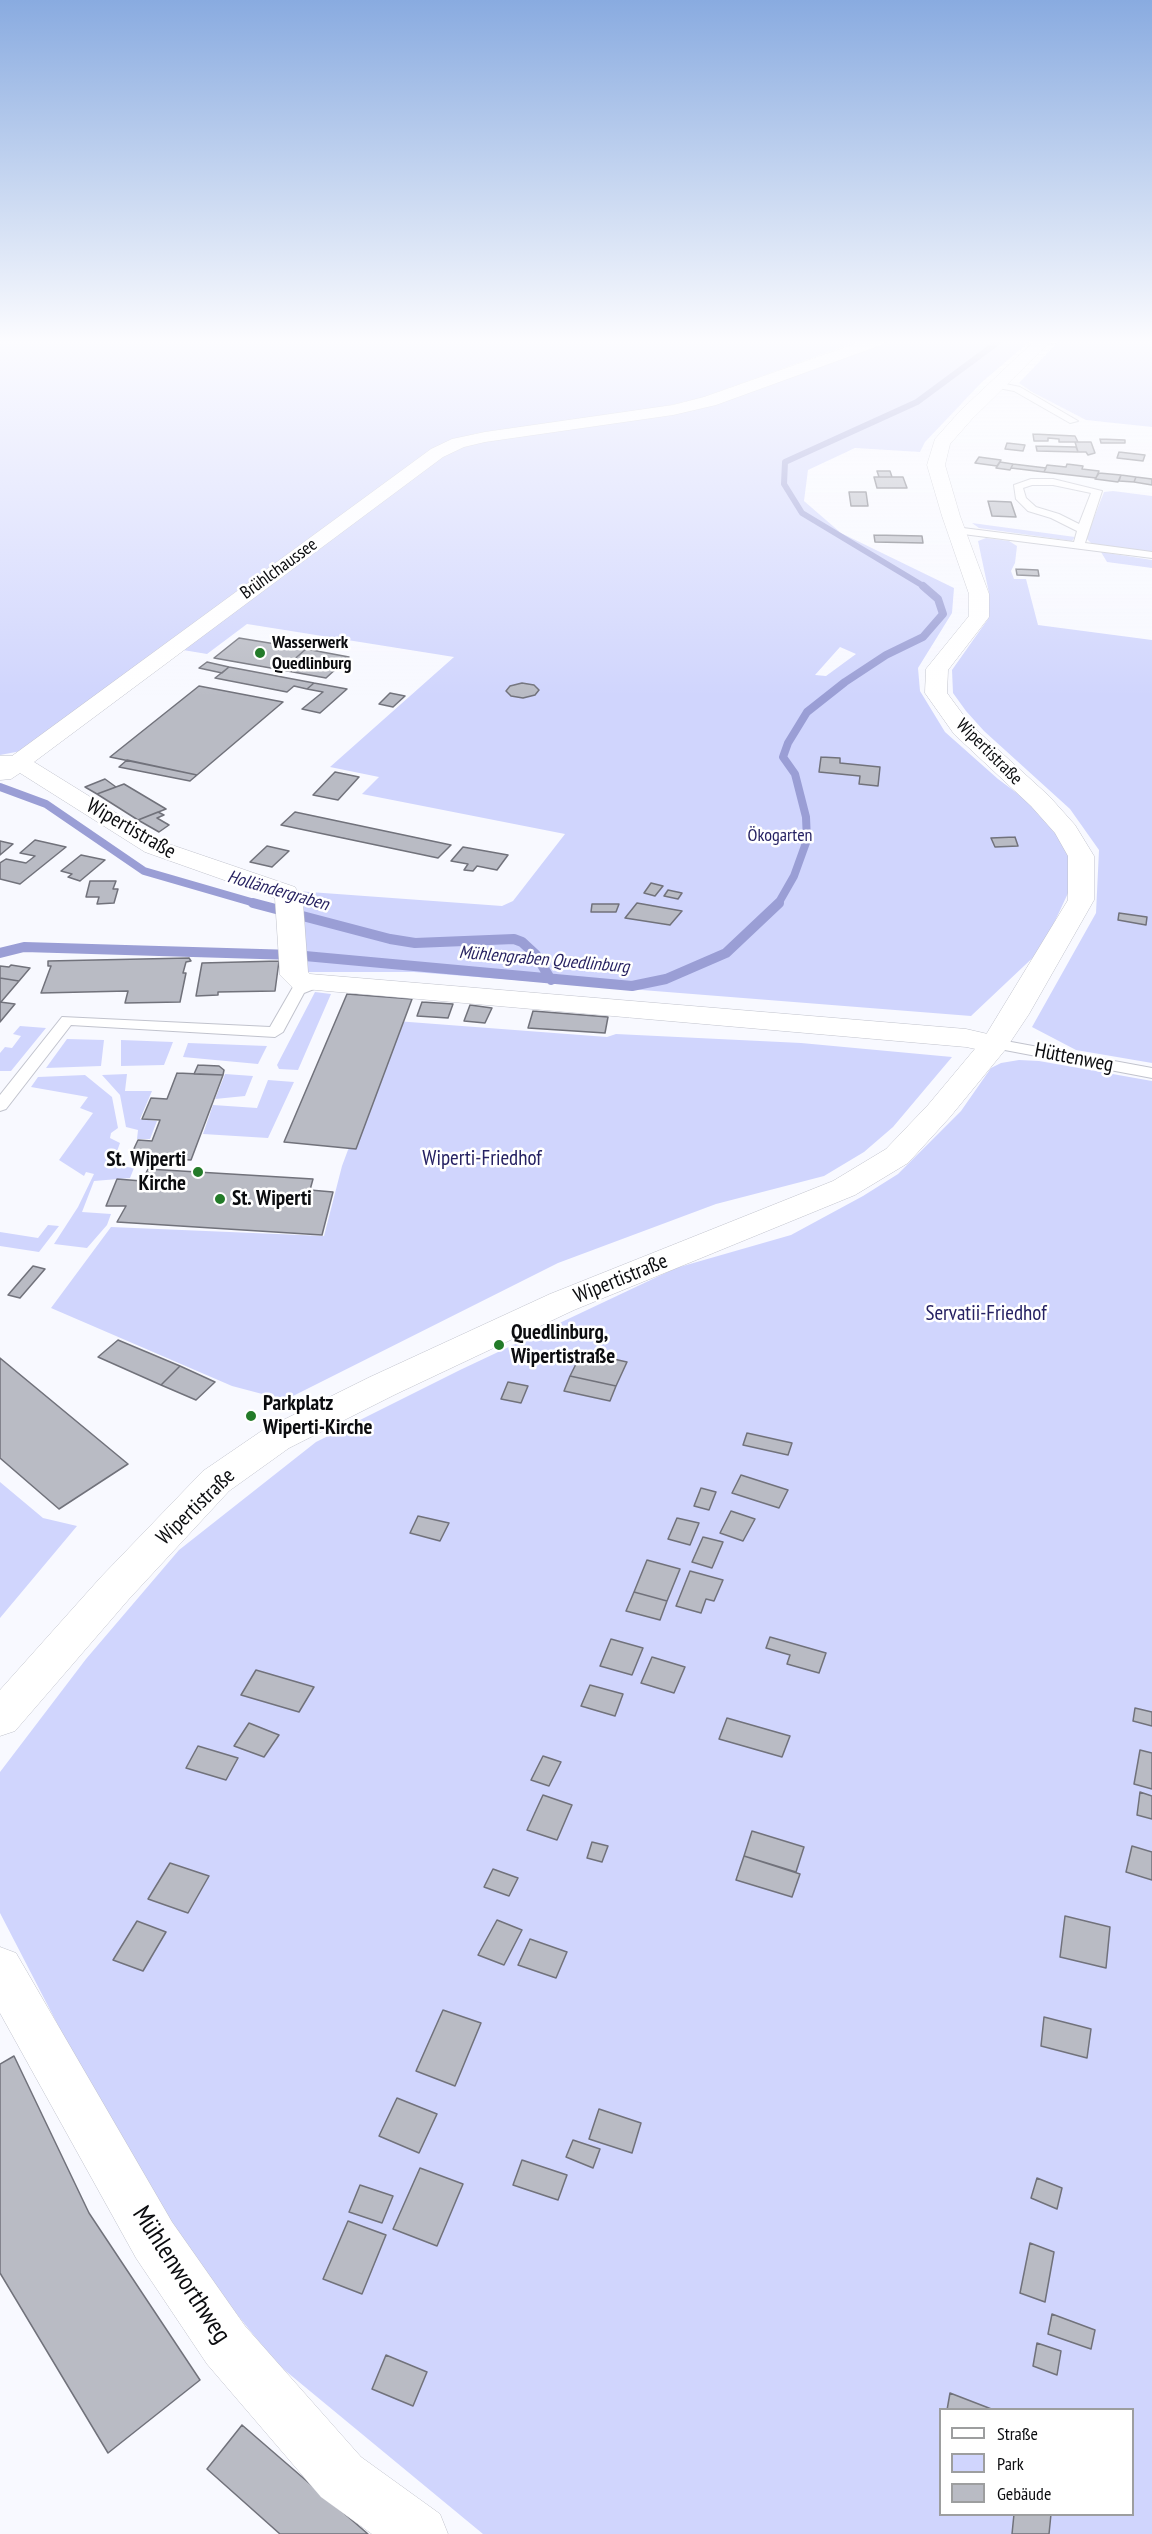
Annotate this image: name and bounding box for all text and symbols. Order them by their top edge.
street label: Brühlchaussee [236,534,322,604]
place label: Wasserwerk Quedlinburg [272,632,351,674]
marker: Wasserwerk Quedlinburg [253,646,267,660]
street label: Wipertistraße [951,714,1027,790]
street label: Wipertistraße [82,793,180,865]
park label: Ökogarten [748,825,812,847]
water label: Holländergraben [225,866,331,916]
water label: Mühlengraben Quedlinburg [458,942,630,978]
street label: Hüttenweg [1033,1038,1115,1078]
park label: Wiperti-Friedhof [422,1146,542,1172]
place label: St. Wiperti Kirche [106,1147,186,1197]
marker: St. Wiperti Kirche [191,1165,205,1179]
place label: St. Wiperti [232,1186,312,1212]
marker: St. Wiperti [213,1192,227,1206]
street label: Wipertistraße [570,1249,672,1309]
park label: Servatii-Friedhof [925,1301,1047,1327]
place label: Quedlinburg, Wipertistraße [511,1320,615,1370]
marker: Quedlinburg, Wipertistraße [492,1338,506,1352]
place label: Parkplatz Wiperti-Kirche [263,1391,372,1441]
marker: Parkplatz Wiperti-Kirche [244,1409,258,1423]
street label: Wipertistraße [152,1464,240,1550]
street label: Mühlenworthweg [125,2201,237,2349]
legend [939,2408,1134,2516]
text: Straße [997,2422,1038,2445]
text: Park [997,2452,1024,2475]
text: Gebäude [997,2482,1051,2505]

